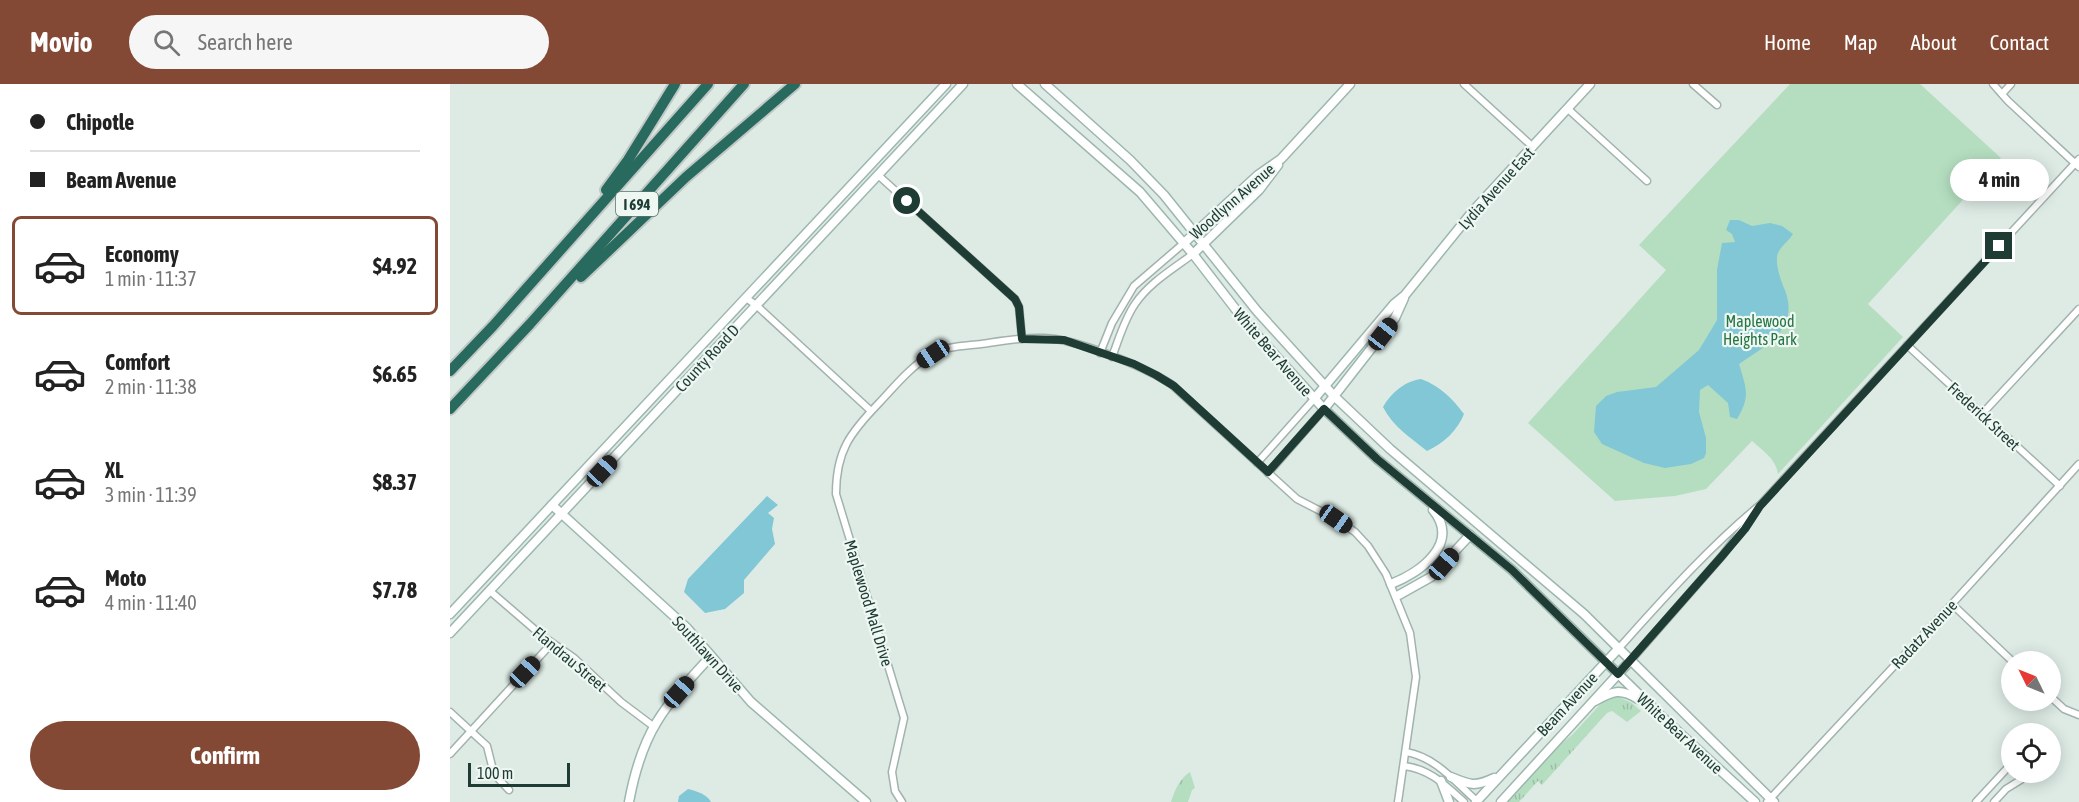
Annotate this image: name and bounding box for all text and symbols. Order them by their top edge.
search box [129,15,549,69]
text: Movio [30,26,93,58]
icon: search [150,26,183,59]
text: Search here [198,29,293,55]
text: Home [1764,30,1811,54]
text: Map [1844,30,1878,54]
text: About [1911,30,1957,54]
text: Contact [1990,30,2049,54]
text: Chipotle [66,109,134,135]
street label: Lydia Avenue East [1455,143,1538,233]
street label: Woodlynn Avenue [1186,159,1279,243]
callout: 4 min [1950,159,2048,201]
text: Beam Avenue [66,167,176,193]
text: 4 min [1979,168,2020,191]
route start [893,187,920,214]
road number: I 694 [616,192,658,216]
route end [1985,232,2012,259]
icon: car [33,239,87,293]
text: Economy [105,241,179,267]
text: $4.92 [373,253,417,279]
text: 1 min · 11:37 [105,267,197,290]
street label: White Bear Avenue [1230,304,1316,400]
park label: Maplewood Heights Park [1723,312,1797,349]
car [1365,314,1401,354]
street label: County Road D [671,321,743,396]
car [913,336,953,372]
icon: car [33,347,87,401]
text: Comfort [105,349,170,375]
text: $6.65 [373,361,417,387]
text: 2 min · 11:38 [105,375,197,398]
street label: Frederick Street [1944,378,2024,454]
car [583,452,621,490]
icon: car [33,455,87,509]
text: XL [105,457,123,483]
text: $8.37 [373,469,417,495]
text: 3 min · 11:39 [105,483,197,506]
car [1316,501,1356,537]
street label: Maplewood Mall Drive [840,538,897,669]
car [1425,545,1463,583]
icon: car [33,563,87,617]
text: Moto [105,565,147,591]
text: $7.78 [373,577,417,603]
text: 4 min · 11:40 [105,591,197,614]
street label: Radatz Avenue [1888,596,1960,672]
street label: Southlawn Drive [669,612,747,696]
street label: Flandrau Street [530,623,611,695]
north arrow [2001,651,2061,711]
map controls [2001,651,2061,783]
car [506,653,544,691]
street label: Beam Avenue [1533,668,1601,740]
car [660,673,698,711]
street label: White Bear Avenue [1633,689,1727,777]
button: Confirm [30,721,420,790]
button: locate [2001,723,2061,783]
scale bar [468,760,570,788]
text: 100 m [477,764,513,782]

